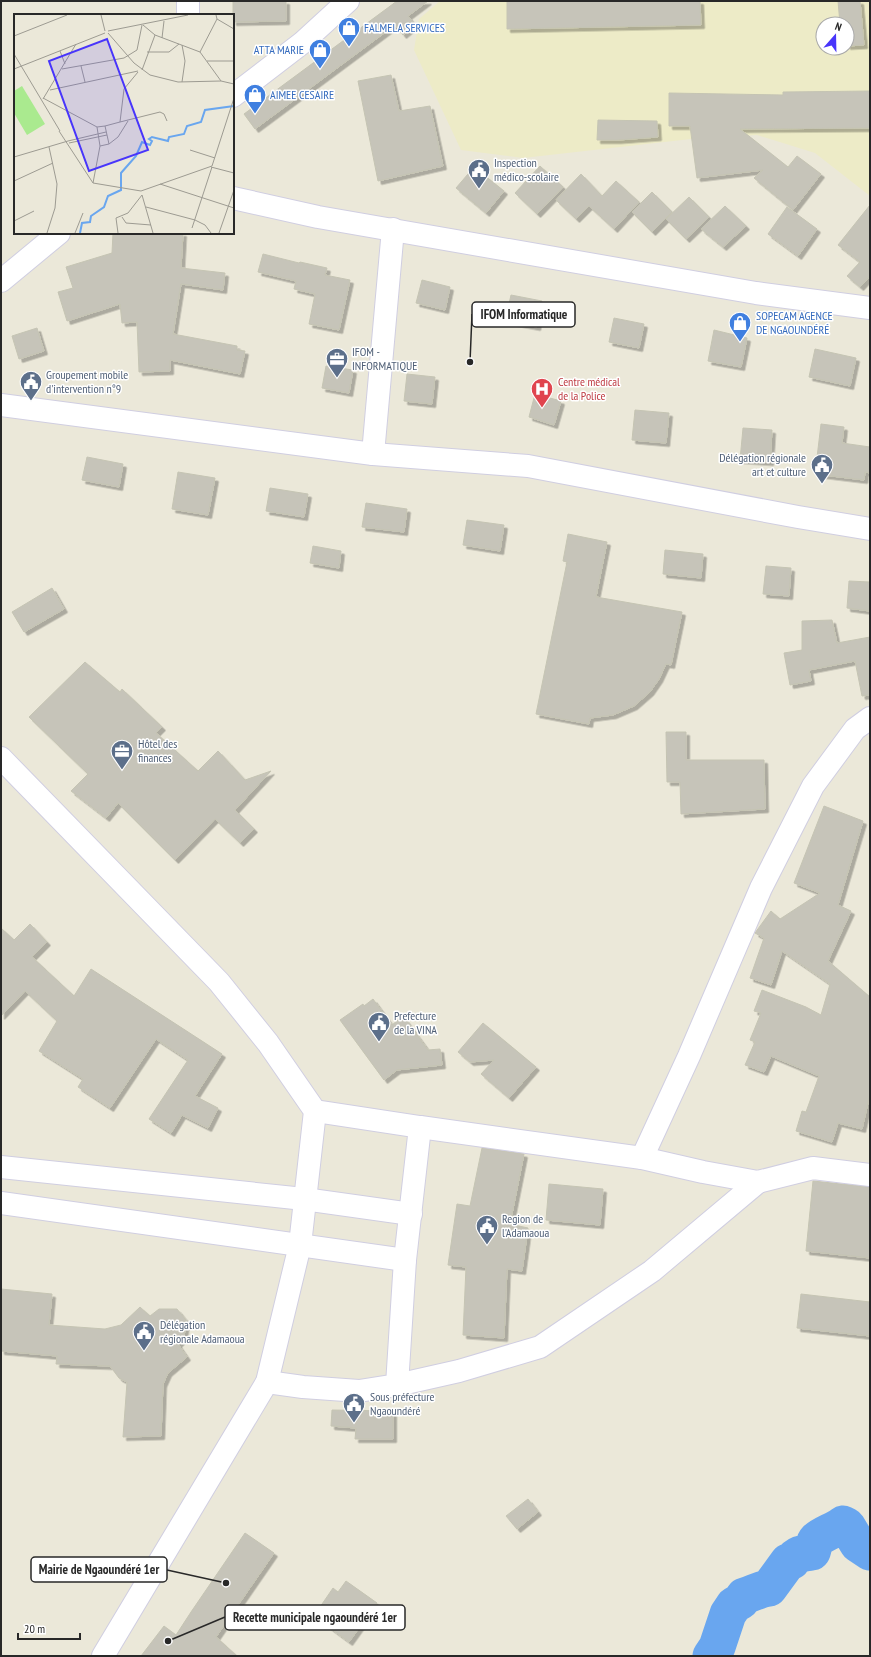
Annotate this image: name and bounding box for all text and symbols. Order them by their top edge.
inset map [14,14,234,234]
shop icon: FALMELA SERVICES [336,15,362,48]
north arrow [815,16,855,56]
text: N [833,19,844,34]
place label: FALMELA SERVICES [364,20,445,35]
shop icon: ATTA MARIE [307,37,333,70]
place label: ATTA MARIE [254,42,304,57]
shop icon: AIMEE CESAIRE [242,82,268,115]
place label: AIMEE CESAIRE [270,87,334,102]
place label: Inspection médico-scolaire [494,155,559,184]
public building icon: Inspection médico-scolaire [466,157,492,190]
callout: IFOM Informatique [472,302,575,327]
text: IFOM Informatique [481,306,568,323]
place label: SOPECAM AGENCE DE NGAOUNDÉRÉ [756,308,833,337]
shop icon: SOPECAM AGENCE DE NGAOUNDÉRÉ [727,310,753,343]
place label: IFOM - INFORMATIQUE [352,344,417,373]
office icon: IFOM - INFORMATIQUE [324,346,350,379]
place label: Groupement mobile d'intervention n°9 [46,367,128,396]
public building icon: Groupement mobile d'intervention n°9 [18,369,44,402]
place label: Centre médical de la Police [558,374,620,403]
hospital icon: Centre médical de la Police [529,376,555,409]
place label: Délégation régionale art et culture [719,450,806,479]
public building icon: Délégation régionale art et culture [809,452,835,485]
place label: Hôtel des finances [138,736,177,765]
office icon: Hôtel des finances [109,738,135,771]
place label: Prefecture de la VINA [394,1008,437,1037]
public building icon: Prefecture de la VINA [366,1010,392,1043]
place label: Region de l'Adamaoua [502,1211,549,1240]
public building icon: Region de l'Adamaoua [474,1213,500,1246]
place label: Délégation régionale Adamaoua [160,1317,245,1346]
public building icon: Délégation régionale Adamaoua [131,1319,157,1352]
place label: Sous préfecture Ngaoundéré [370,1389,435,1418]
public building icon: Sous préfecture Ngaoundéré [341,1391,367,1424]
callout: Mairie de Ngaoundéré 1er [31,1557,167,1582]
text: Mairie de Ngaoundéré 1er [39,1561,159,1578]
callout: Recette municipale ngaoundéré 1er [225,1605,405,1630]
text: Recette municipale ngaoundéré 1er [233,1609,397,1626]
scale bar [18,1615,80,1641]
text: 20 m [24,1621,45,1636]

